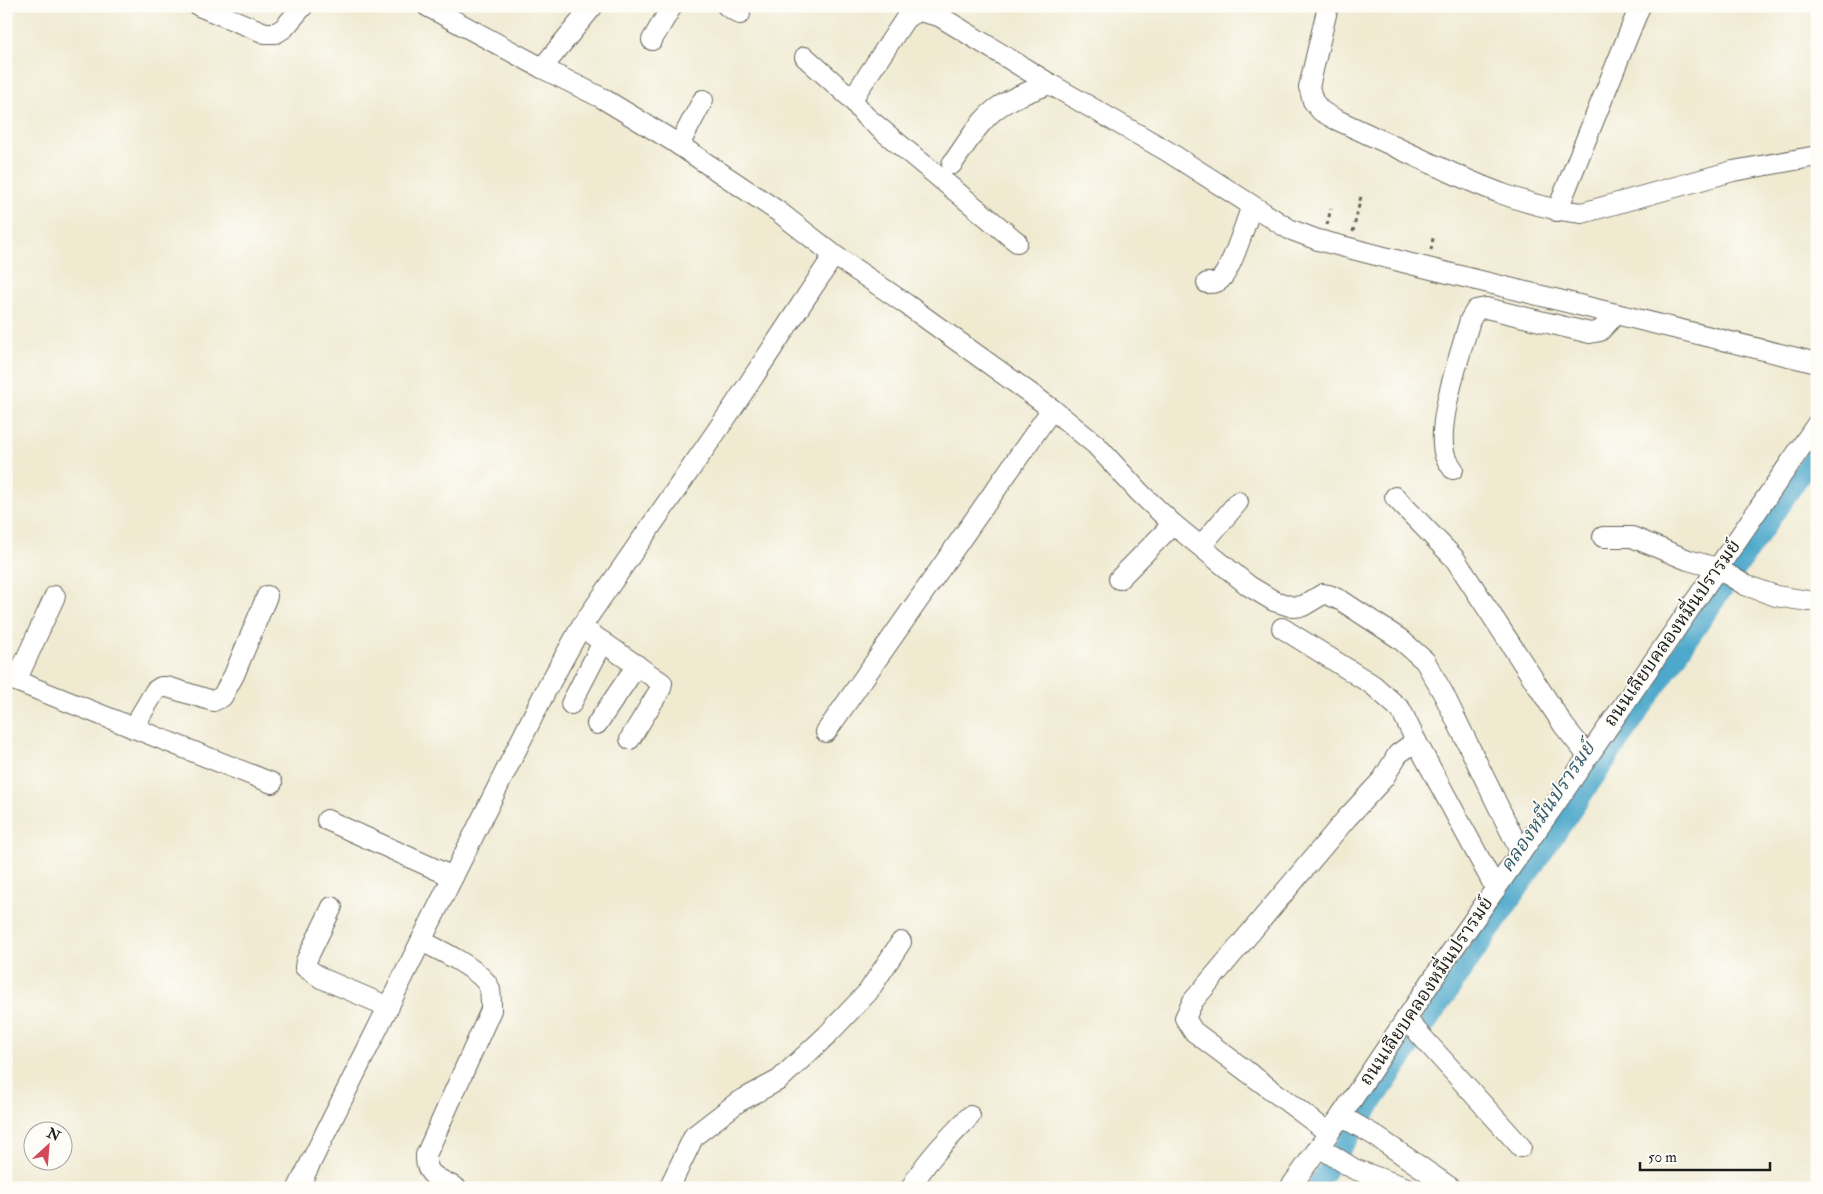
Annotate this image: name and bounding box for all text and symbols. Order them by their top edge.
street label: ถนนเลียบคลองหมื่นปรารมย์ [1596,533,1746,731]
water label: คลองหมื่นปรารมย์ [1491,732,1602,877]
street label: ถนนเลียบคลองหมื่นปรารมย์ [1351,890,1498,1090]
north arrow [22,1122,72,1172]
text: N [43,1124,63,1145]
scale bar [1640,1139,1770,1171]
text: 50 m [1648,1148,1677,1167]

